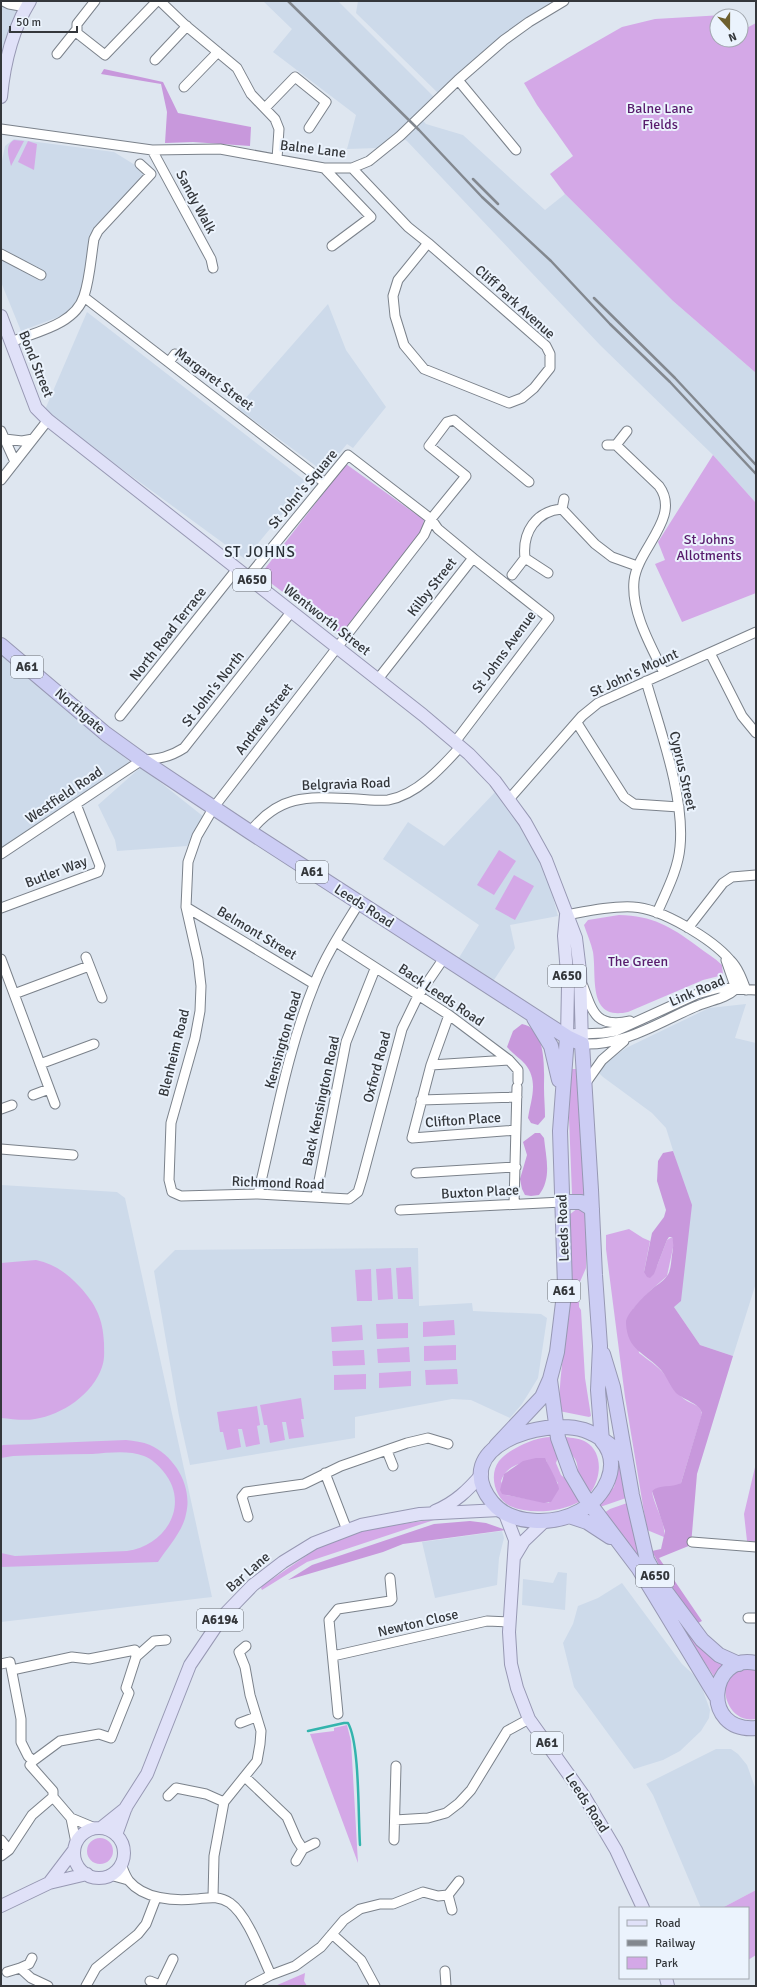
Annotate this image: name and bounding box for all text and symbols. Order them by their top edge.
scale bar [10,8,77,34]
north arrow [709,8,749,48]
text: 50 m [16,15,41,30]
text: N [727,29,738,44]
park label: Balne Lane Fields [627,100,693,133]
street label: Balne Lane [279,137,347,161]
street label: Sandy Walk [172,167,220,237]
street label: Cliff Park Avenue [471,262,559,342]
street label: Bond Street [15,328,57,400]
street label: Margaret Street [171,344,257,414]
street label: St John's Square [265,446,341,532]
park label: St Johns Allotments [676,531,742,564]
district label: ST JOHNS [224,543,296,561]
street label: Kilby Street [404,554,460,620]
road number: A650 [233,569,271,591]
street label: Wentworth Street [280,581,374,659]
street label: North Road Terrace [126,584,210,684]
street label: St Johns Avenue [468,608,540,696]
street label: St John's Mount [587,645,681,701]
street label: St John's North [178,648,248,730]
road number: A61 [11,656,43,678]
street label: Andrew Street [232,680,296,758]
street label: Northgate [51,685,109,737]
street label: Cyprus Street [666,730,700,812]
street label: Westfield Road [22,763,106,827]
street label: Belgravia Road [301,774,391,794]
street label: Butler Way [23,852,90,892]
road number: A61 [296,861,328,883]
street label: Leeds Road [331,880,397,932]
street label: Belmont Street [214,903,300,964]
park label: The Green [608,953,668,970]
street label: Back Leeds Road [395,960,487,1030]
road number: A650 [548,965,586,987]
street label: Link Road [667,972,727,1010]
street label: Kensington Road [261,989,305,1091]
street label: Blenheim Road [155,1007,193,1099]
street label: Oxford Road [359,1030,395,1104]
street label: Back Kensington Road [299,1034,343,1168]
street label: Clifton Place [425,1109,501,1131]
street label: Richmond Road [231,1173,325,1193]
street label: Buxton Place [441,1181,519,1203]
street label: Leeds Road [553,1194,573,1262]
road number: A61 [548,1280,580,1302]
street label: Bar Lane [223,1548,273,1596]
road number: A650 [636,1565,674,1587]
street label: Newton Close [376,1605,460,1641]
road number: A6194 [197,1609,243,1631]
road number: A61 [531,1732,563,1754]
street label: Leeds Road [561,1770,613,1836]
legend [619,1907,749,1979]
text: Road [655,1916,681,1931]
text: Railway [655,1936,695,1951]
text: Park [655,1956,678,1971]

